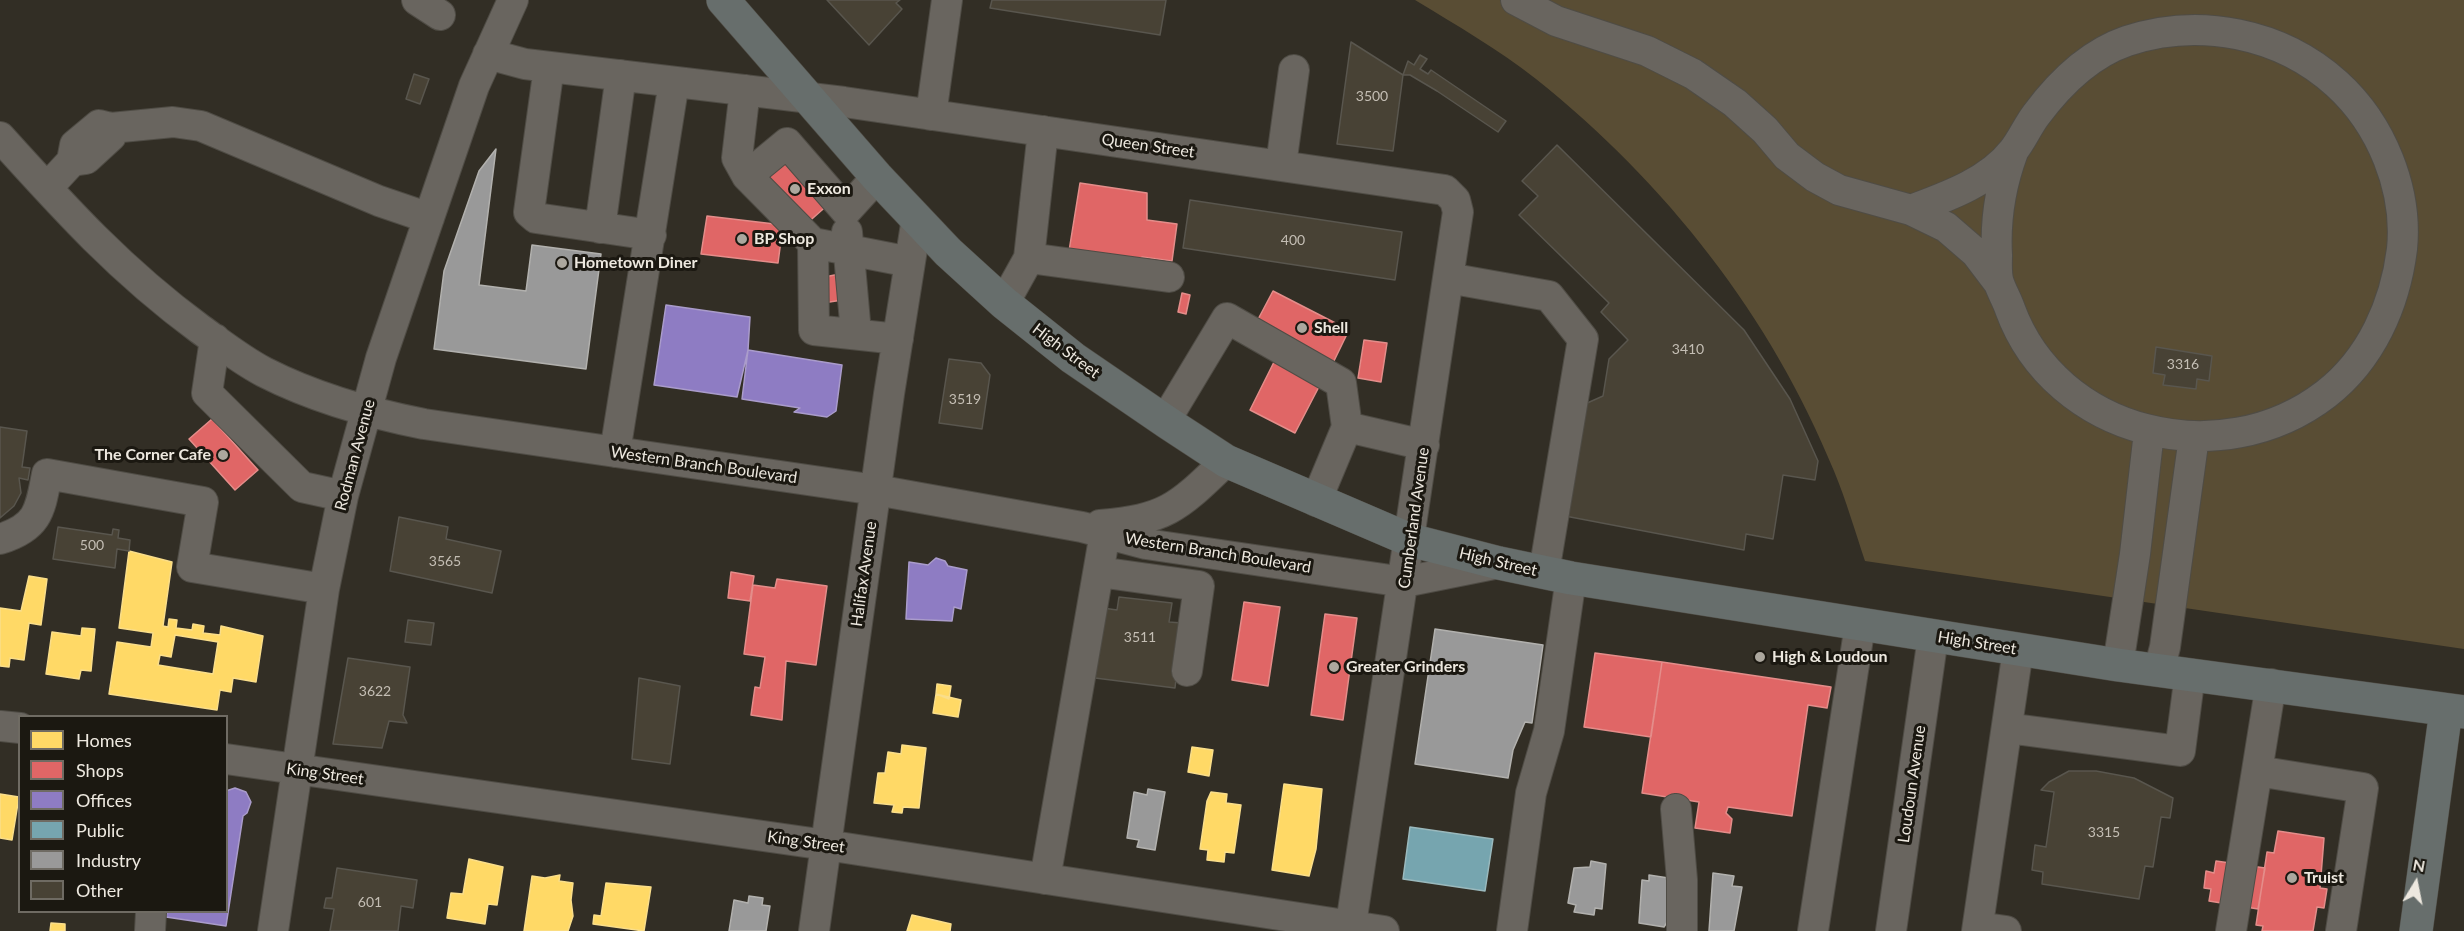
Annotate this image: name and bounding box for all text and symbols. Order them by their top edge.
house number: 3500 [1356,88,1388,104]
street label: Queen Street [1100,130,1196,162]
place label: Exxon [807,179,851,199]
marker: Exxon [788,182,802,196]
place label: BP Shop [754,229,814,249]
marker: BP Shop [735,232,749,246]
house number: 400 [1281,232,1305,248]
place label: Hometown Diner [574,253,697,273]
marker: Hometown Diner [555,256,569,270]
place label: Shell [1314,318,1348,338]
street label: High Street [1029,319,1103,383]
marker: Shell [1295,321,1309,335]
house number: 3410 [1672,341,1704,357]
house number: 3316 [2167,356,2199,372]
house number: 3519 [949,391,981,407]
street label: Rodman Avenue [331,397,379,513]
street label: Western Branch Boulevard [609,442,799,488]
place label: The Corner Cafe [94,445,211,465]
street label: Cumberland Avenue [1395,446,1433,590]
marker: The Corner Cafe [216,448,230,462]
street label: Halifax Avenue [847,520,881,628]
street label: Western Branch Boulevard [1124,529,1312,577]
house number: 500 [80,537,104,553]
street label: High Street [1457,544,1539,580]
house number: 3565 [429,553,461,569]
street label: High Street [1936,627,2018,659]
house number: 3511 [1124,629,1156,645]
place label: High & Loudoun [1772,647,1888,667]
marker: High & Loudoun [1753,650,1767,664]
place label: Greater Grinders [1346,657,1465,677]
marker: Greater Grinders [1327,660,1341,674]
house number: 3622 [359,683,391,699]
legend [18,715,228,913]
street label: Loudoun Avenue [1894,724,1930,844]
text: Homes [76,729,132,751]
text: Shops [76,759,124,781]
street label: King Street [285,759,365,789]
text: Offices [76,789,132,811]
text: Public [76,819,124,841]
house number: 3315 [2088,824,2120,840]
street label: King Street [766,827,846,857]
text: Industry [76,849,141,871]
north arrow [2386,853,2446,913]
text: N [2411,854,2427,875]
place label: Truist [2304,868,2344,888]
marker: Truist [2285,871,2299,885]
text: Other [76,879,123,901]
house number: 601 [358,894,382,910]

